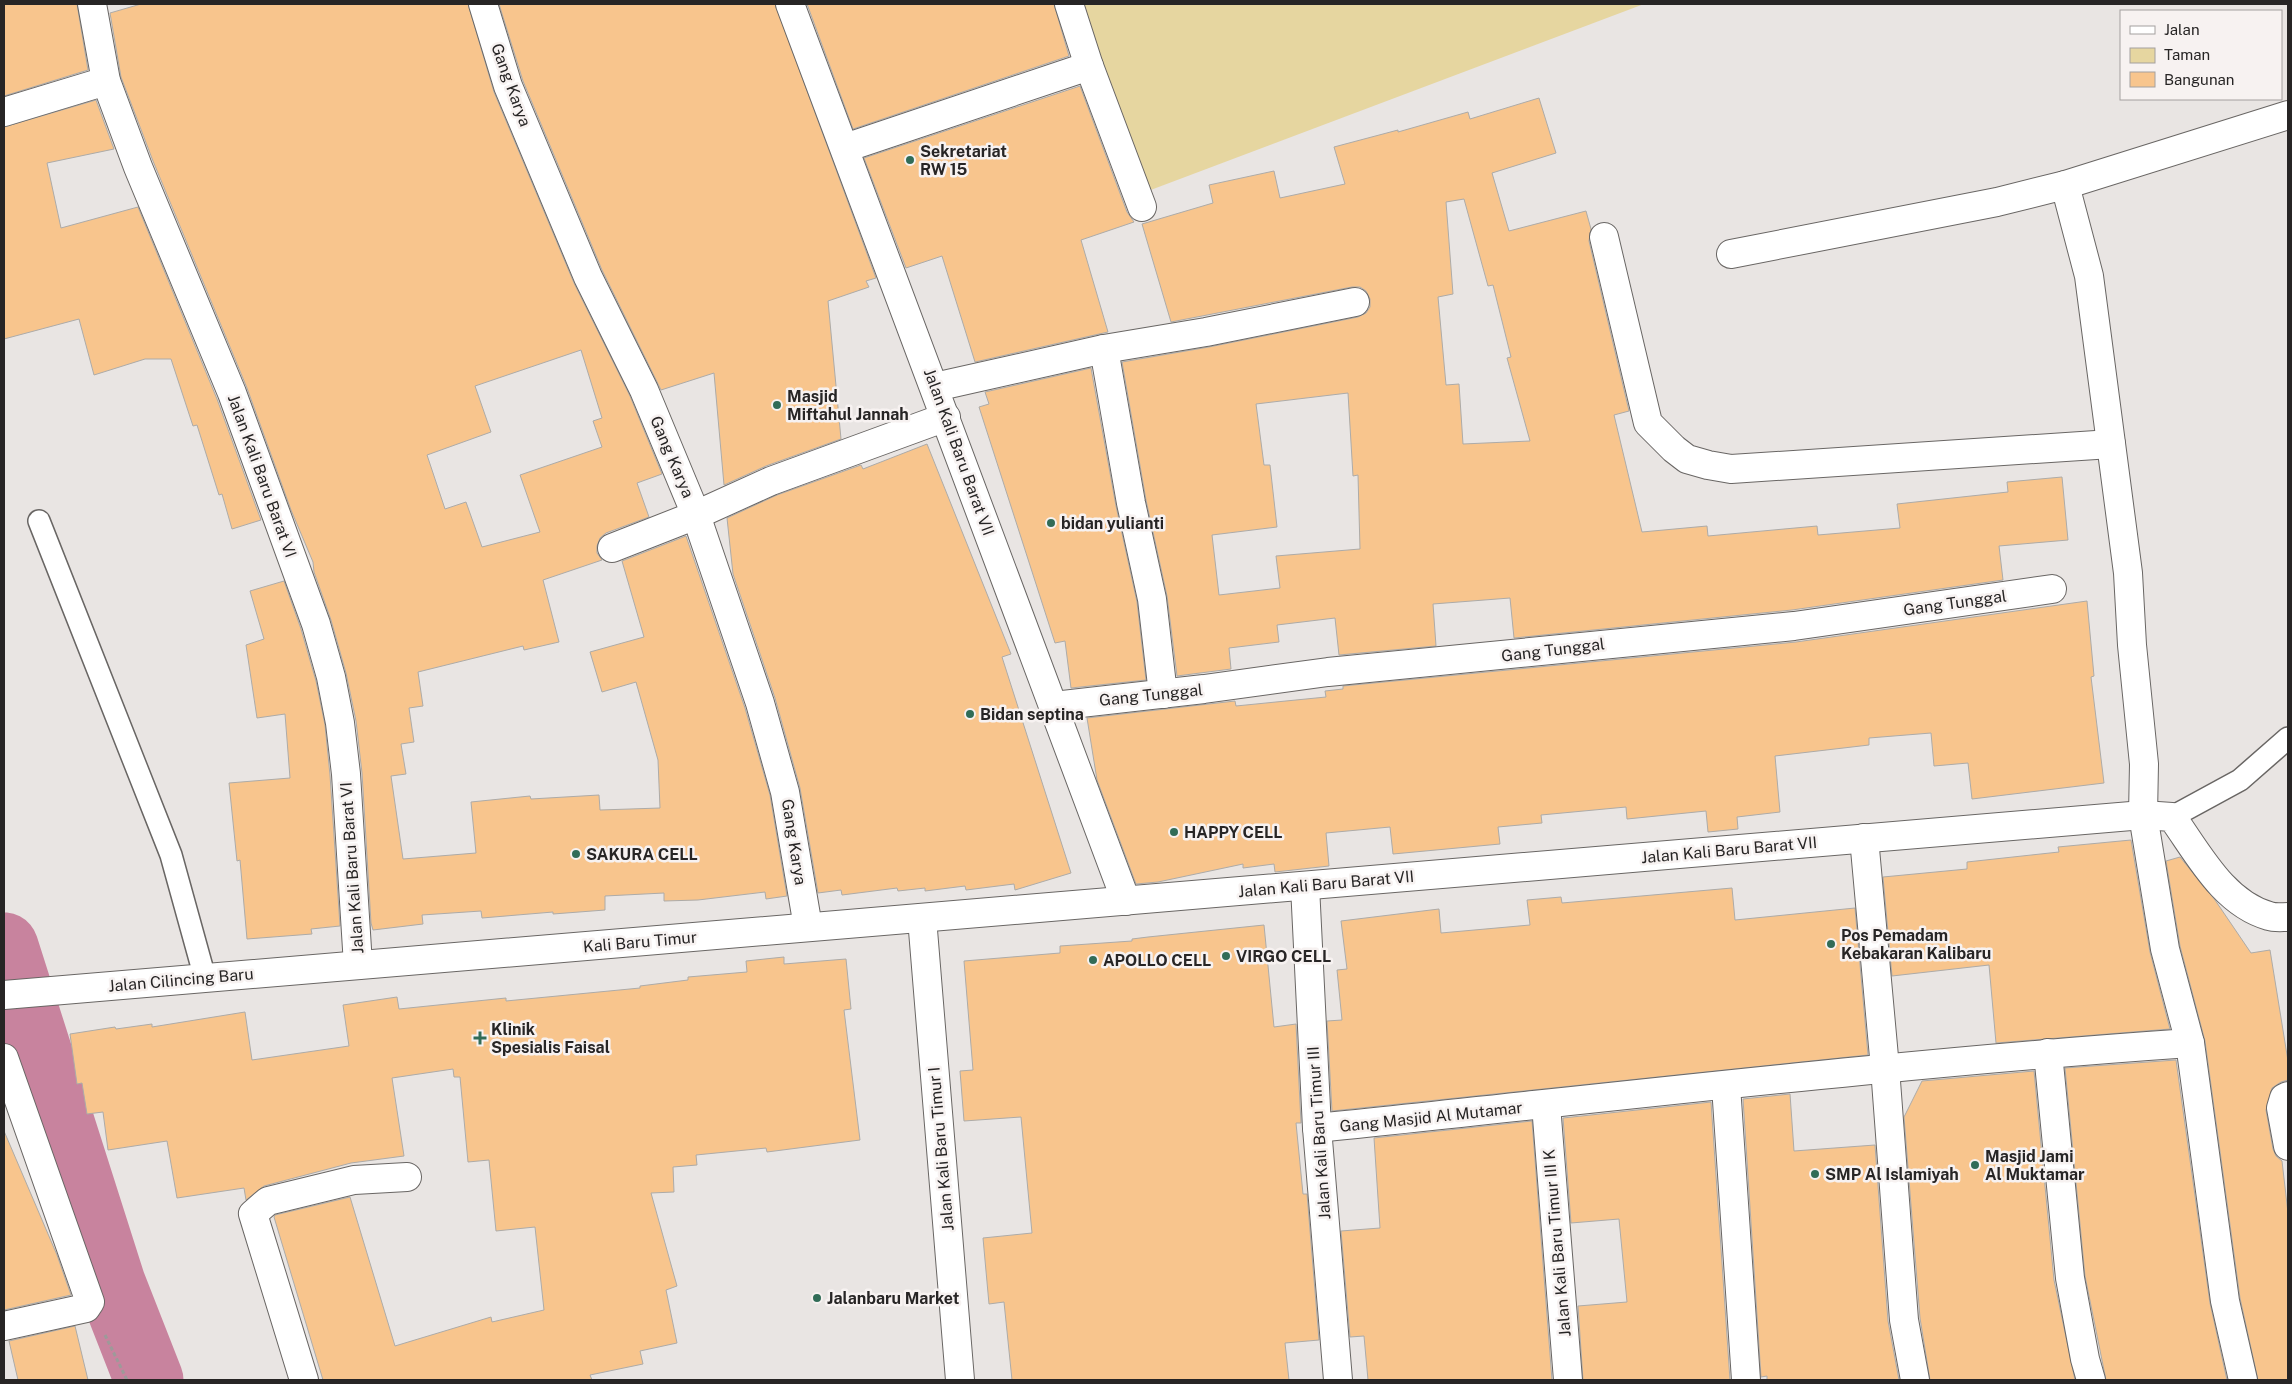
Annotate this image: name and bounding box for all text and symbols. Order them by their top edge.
legend [2120,10,2282,100]
text: Jalan [2164,21,2200,38]
street label: Gang Karya [487,41,535,129]
text: Taman [2164,46,2210,63]
text: Bangunan [2164,71,2235,88]
place label: Sekretariat RW 15 [920,142,1007,179]
marker: Sekretariat RW 15 [904,154,916,166]
street label: Jalan Kali Baru Barat VII [920,366,998,538]
place label: Masjid Miftahul Jannah [787,387,909,424]
street label: Jalan Kali Baru Barat VI [224,392,300,560]
marker: Masjid Miftahul Jannah [771,399,783,411]
street label: Gang Karya [646,413,698,501]
place label: bidan yulianti [1061,514,1164,533]
marker: bidan yulianti [1045,517,1057,529]
street label: Gang Tunggal [1902,586,2008,620]
street label: Gang Tunggal [1500,634,1606,666]
street label: Gang Tunggal [1098,680,1204,710]
place label: Bidan septina [980,705,1084,724]
marker: Bidan septina [964,708,976,720]
street label: Jalan Kali Baru Barat VI [337,781,367,955]
street label: Gang Karya [778,798,810,886]
place label: HAPPY CELL [1184,823,1283,842]
marker: HAPPY CELL [1168,826,1180,838]
street label: Jalan Kali Baru Barat VII [1640,833,1818,867]
place label: SAKURA CELL [586,845,698,864]
marker: SAKURA CELL [570,848,582,860]
street label: Jalan Kali Baru Barat VII [1237,867,1415,901]
place label: Pos Pemadam Kebakaran Kalibaru [1841,926,1991,963]
street label: Kali Baru Timur [582,928,698,956]
marker: Pos Pemadam Kebakaran Kalibaru [1825,938,1837,950]
place label: VIRGO CELL [1236,947,1331,966]
marker: VIRGO CELL [1220,950,1232,962]
place label: APOLLO CELL [1103,951,1211,970]
marker: APOLLO CELL [1087,954,1099,966]
street label: Jalan Cilincing Baru [108,964,254,996]
place label: Klinik Spesialis Faisal [491,1020,610,1057]
marker: Klinik Spesialis Faisal [473,1031,487,1045]
street label: Jalan Kali Baru Timur III [1303,1046,1335,1220]
street label: Jalan Kali Baru Timur I [924,1066,958,1232]
street label: Gang Masjid Al Mutamar [1339,1098,1523,1136]
place label: Masjid Jami Al Muktamar [1985,1147,2085,1184]
street label: Jalan Kali Baru Timur III K [1539,1148,1575,1338]
marker: Masjid Jami Al Muktamar [1969,1159,1981,1171]
place label: SMP Al Islamiyah [1825,1165,1959,1184]
marker: SMP Al Islamiyah [1809,1168,1821,1180]
place label: Jalanbaru Market [827,1289,960,1308]
marker: Jalanbaru Market [811,1292,823,1304]

